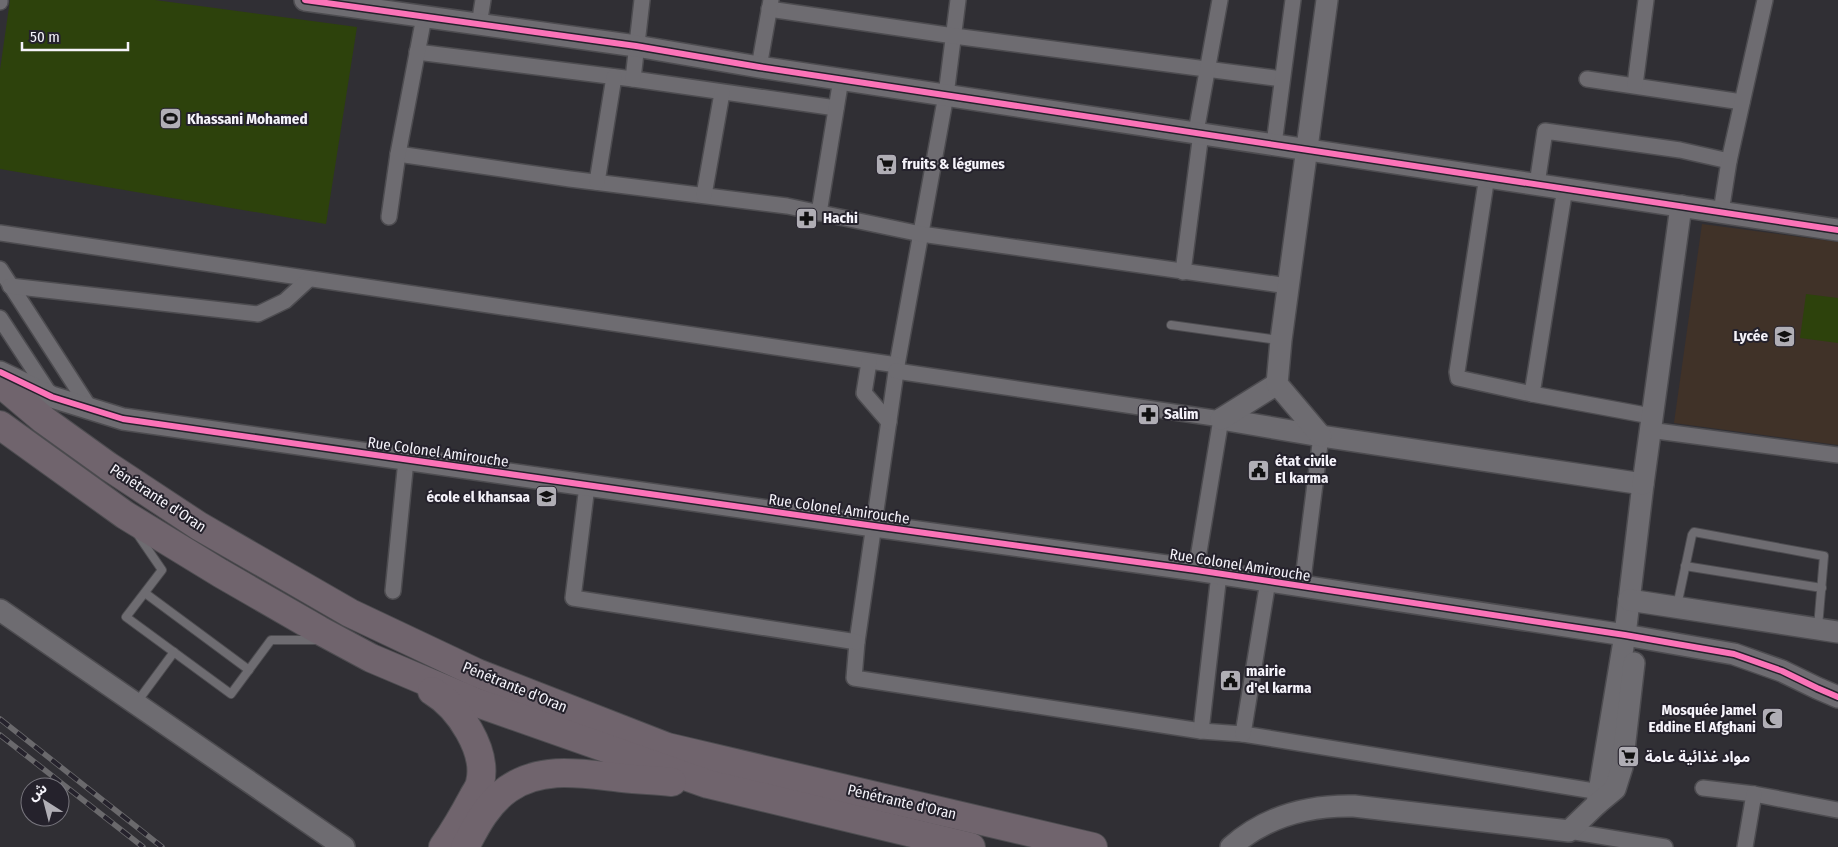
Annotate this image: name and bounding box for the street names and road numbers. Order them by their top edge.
street label: Rue Colonel Amirouche [366,433,510,471]
street label: Pénétrante d'Oran [106,460,210,536]
street label: Rue Colonel Amirouche [767,490,911,528]
street label: Rue Colonel Amirouche [1168,545,1312,585]
street label: Pénétrante d'Oran [460,658,570,716]
street label: Pénétrante d'Oran [846,781,958,823]

